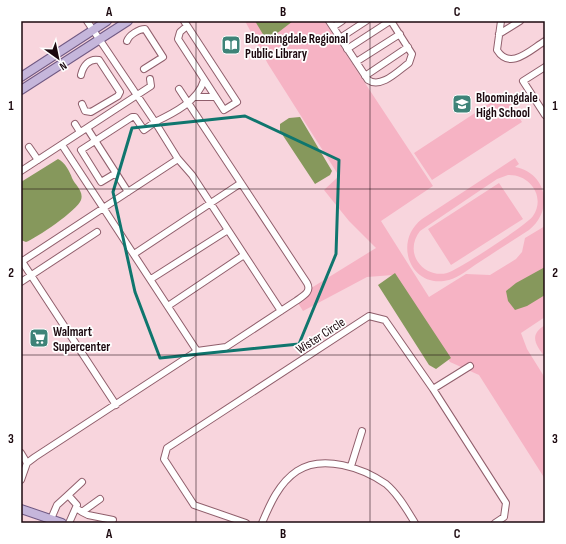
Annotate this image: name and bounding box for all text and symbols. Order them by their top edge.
text: A [105,4,113,20]
text: B [280,4,286,20]
text: C [454,4,461,20]
place label: Bloomingdale Regional Public Library [245,31,348,62]
library icon: Bloomingdale Regional Public Library [220,34,242,56]
north arrow [38,38,78,78]
text: N [57,59,69,73]
place label: Bloomingdale High School [476,90,538,121]
school or university icon: Bloomingdale High School [451,93,473,115]
text: 1 [8,98,14,114]
text: 1 [552,98,558,114]
text: 2 [8,265,14,281]
text: 2 [552,265,558,281]
street label: Wister Circle [293,314,348,358]
place label: Walmart Supercenter [53,324,110,355]
supermarket icon: Walmart Supercenter [28,327,50,349]
text: 3 [8,431,14,447]
text: 3 [552,431,558,447]
text: A [105,526,113,542]
text: B [280,526,286,542]
text: C [454,526,461,542]

